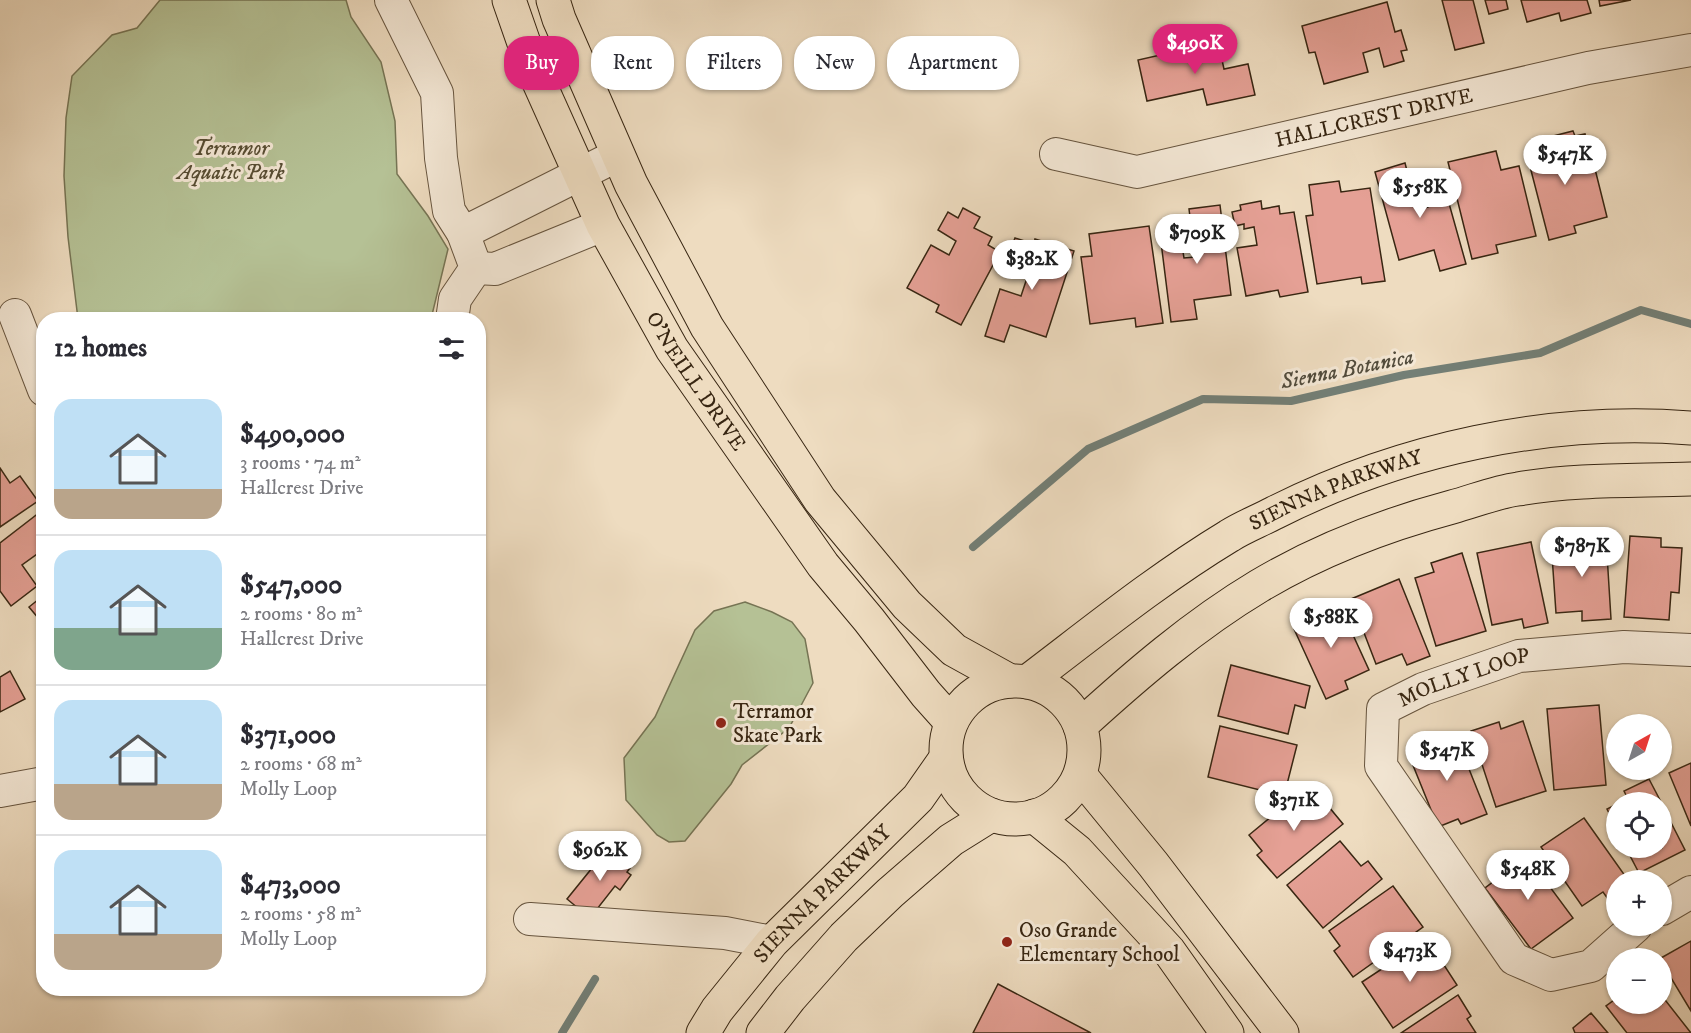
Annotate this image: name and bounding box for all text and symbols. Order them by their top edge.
pin: $490K [1153,24,1237,75]
text: $490K [1166,31,1224,56]
chip: Buy [504,36,579,90]
chip: Rent [591,36,674,90]
chip: Filters [686,36,782,90]
chip: New [794,36,875,90]
chip: Apartment [887,36,1019,90]
street label: HALLCREST DRIVE [1273,83,1475,154]
pin: $547K [1523,135,1607,186]
park label: Terramor Aquatic Park [175,136,285,187]
text: $547K [1537,142,1593,167]
pin: $558K [1378,168,1462,219]
text: $558K [1393,175,1447,200]
pin: $709K [1155,214,1239,265]
text: $709K [1169,221,1225,246]
pin: $382K [990,240,1074,291]
text: $382K [1006,247,1058,272]
street label: O'NEILL DRIVE [640,307,751,456]
text: 12 homes [54,332,147,365]
icon: filters [435,332,468,365]
water label: Sienna Botanica [1278,343,1416,396]
text: $490,000 [240,418,345,451]
icon: home [102,423,174,495]
street label: SIENNA PARKWAY [1245,444,1426,537]
text: 3 rooms · 74 m² [240,451,361,476]
text: Hallcrest Drive [240,476,363,501]
pin: $787K [1540,527,1624,578]
text: $787K [1554,534,1610,559]
text: $547,000 [240,569,342,602]
icon: home [102,574,174,646]
pin: $588K [1289,598,1373,649]
text: 2 rooms · 80 m² [240,602,362,627]
text: $588K [1304,605,1358,630]
text: Hallcrest Drive [240,627,363,652]
street label: MOLLY LOOP [1394,643,1530,713]
place label: Terramor Skate Park [733,699,823,749]
north arrow [1606,714,1672,780]
map controls [1606,714,1672,1014]
marker: Terramor Skate Park [714,716,728,730]
text: $371,000 [240,719,336,752]
icon: home [102,724,174,796]
pin: $547K [1405,731,1489,782]
text: $547K [1419,738,1475,763]
text: 2 rooms · 68 m² [240,752,362,777]
text: Molly Loop [240,777,337,802]
pin: $371K [1252,781,1336,832]
text: $371K [1269,788,1319,813]
button: locate [1606,792,1672,858]
street label: SIENNA PARKWAY [748,819,898,969]
pin: $962K [558,831,642,882]
text: $962K [572,838,628,863]
pin: $548K [1486,850,1570,901]
text: $548K [1500,857,1556,882]
text: $473,000 [240,869,341,902]
button: + [1606,870,1672,936]
icon: home [102,874,174,946]
text: 2 rooms · 58 m² [240,902,361,927]
place label: Oso Grande Elementary School [1019,918,1180,968]
text: Molly Loop [240,927,337,952]
pin: $473K [1368,932,1452,983]
marker: Oso Grande Elementary School [1000,935,1014,949]
text: $473K [1383,939,1437,964]
button: − [1606,948,1672,1014]

